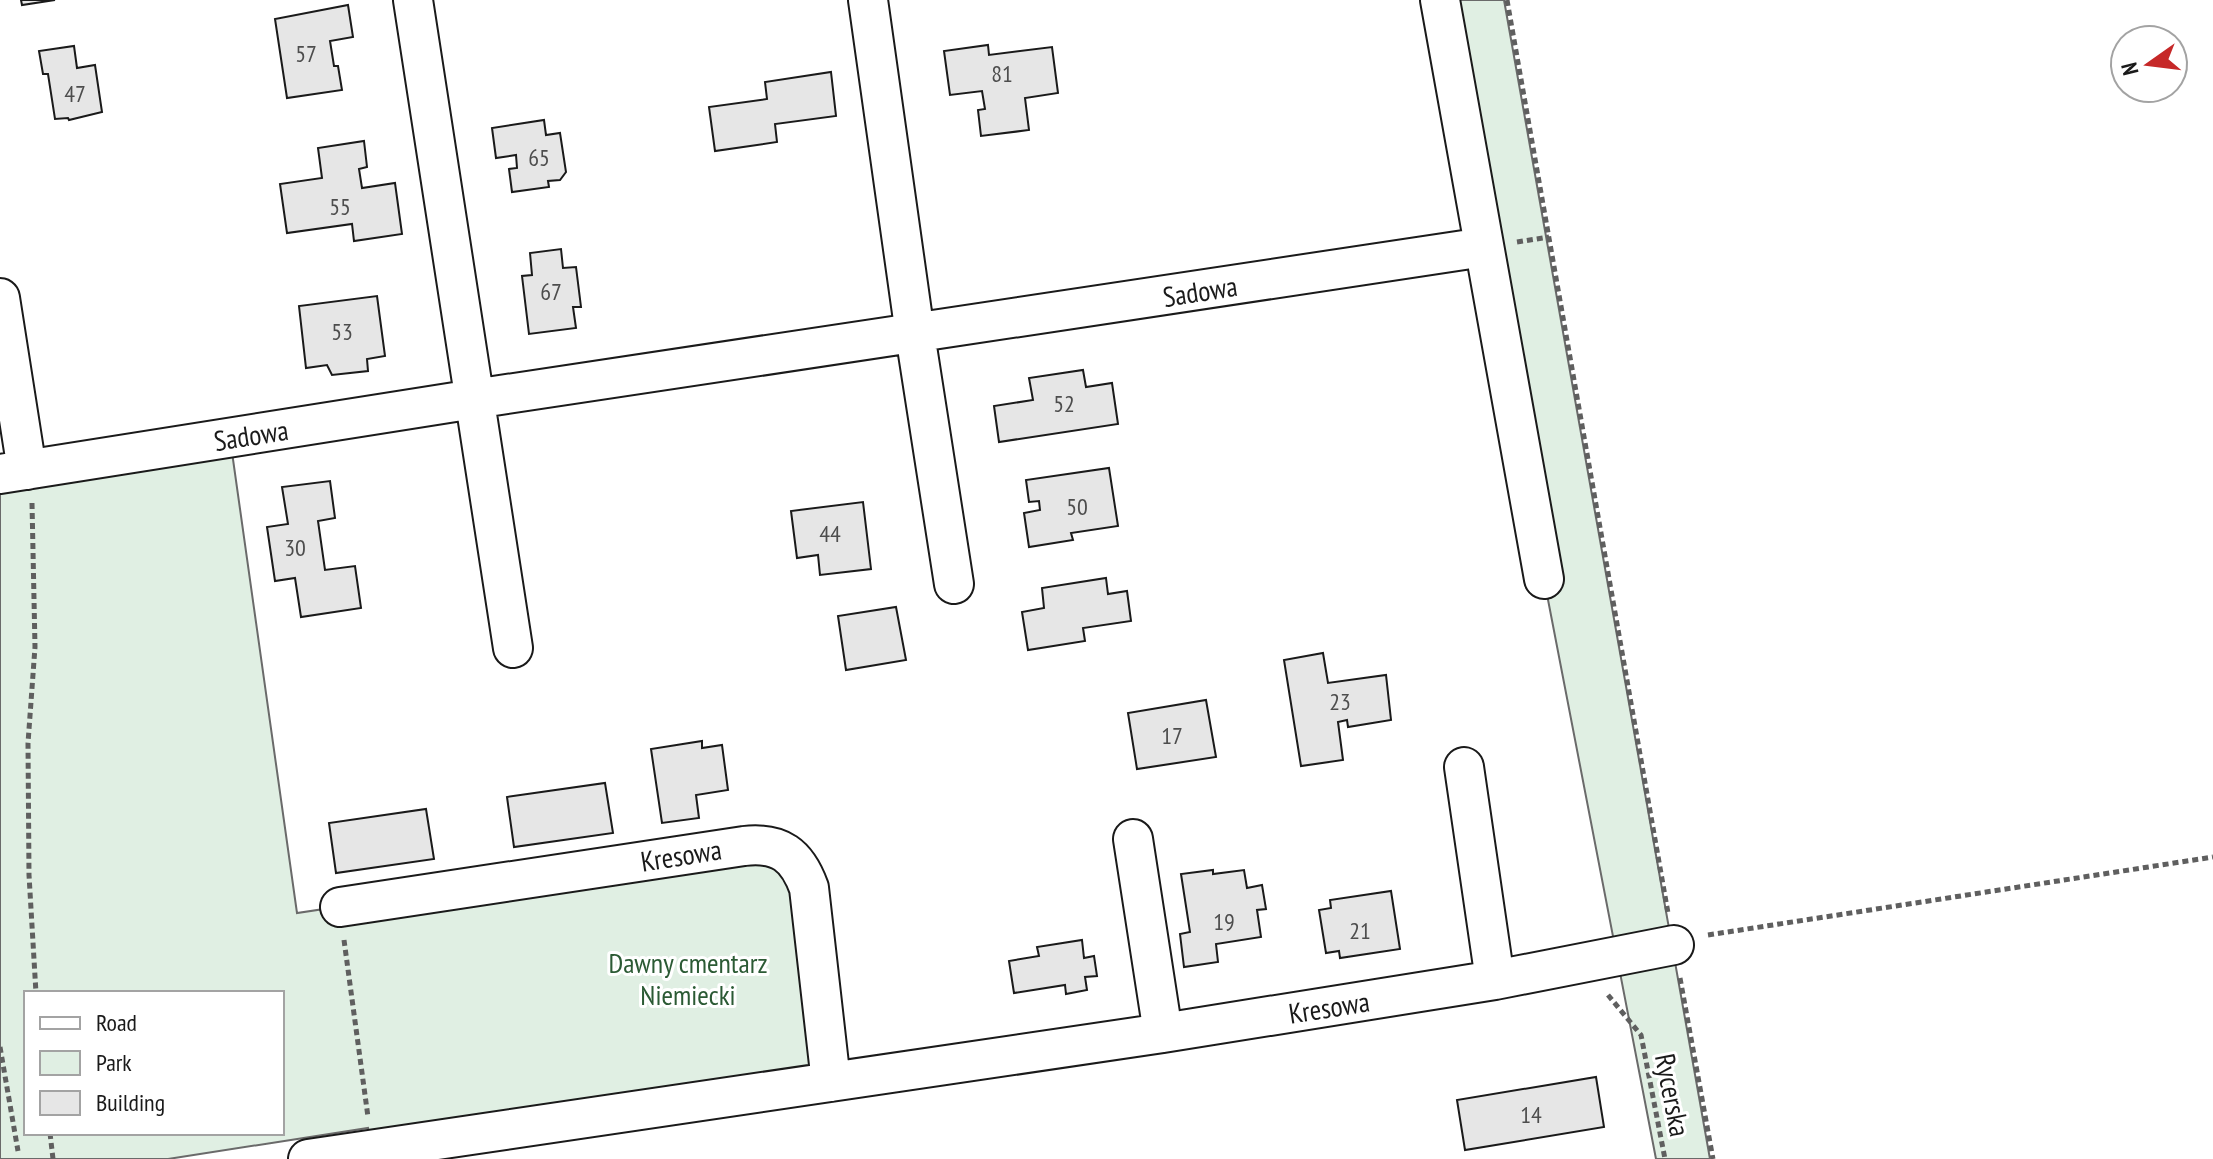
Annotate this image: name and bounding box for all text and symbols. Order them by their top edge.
north arrow [2109,24,2189,104]
house number: 57 [295,38,317,69]
house number: 81 [991,58,1013,89]
text: N [2115,60,2145,78]
house number: 47 [64,78,86,109]
house number: 65 [528,142,550,173]
house number: 55 [329,191,351,222]
street label: Sadowa [1160,267,1240,315]
house number: 67 [540,276,562,307]
house number: 53 [331,316,353,347]
house number: 52 [1053,388,1075,419]
street label: Sadowa [211,411,291,459]
house number: 50 [1066,491,1088,522]
house number: 44 [819,518,841,549]
house number: 30 [284,532,306,563]
house number: 23 [1329,686,1351,717]
house number: 17 [1161,720,1183,751]
street label: Kresowa [638,830,724,880]
house number: 19 [1213,906,1235,937]
house number: 21 [1349,915,1371,946]
park label: Dawny cmentarz Niemiecki [608,944,768,1013]
street label: Kresowa [1286,982,1372,1032]
legend [24,991,284,1135]
text: Road [96,1007,137,1038]
text: Park [96,1047,132,1078]
street label: Rycerska [1647,1050,1699,1140]
text: Building [96,1087,165,1118]
house number: 14 [1520,1099,1542,1130]

